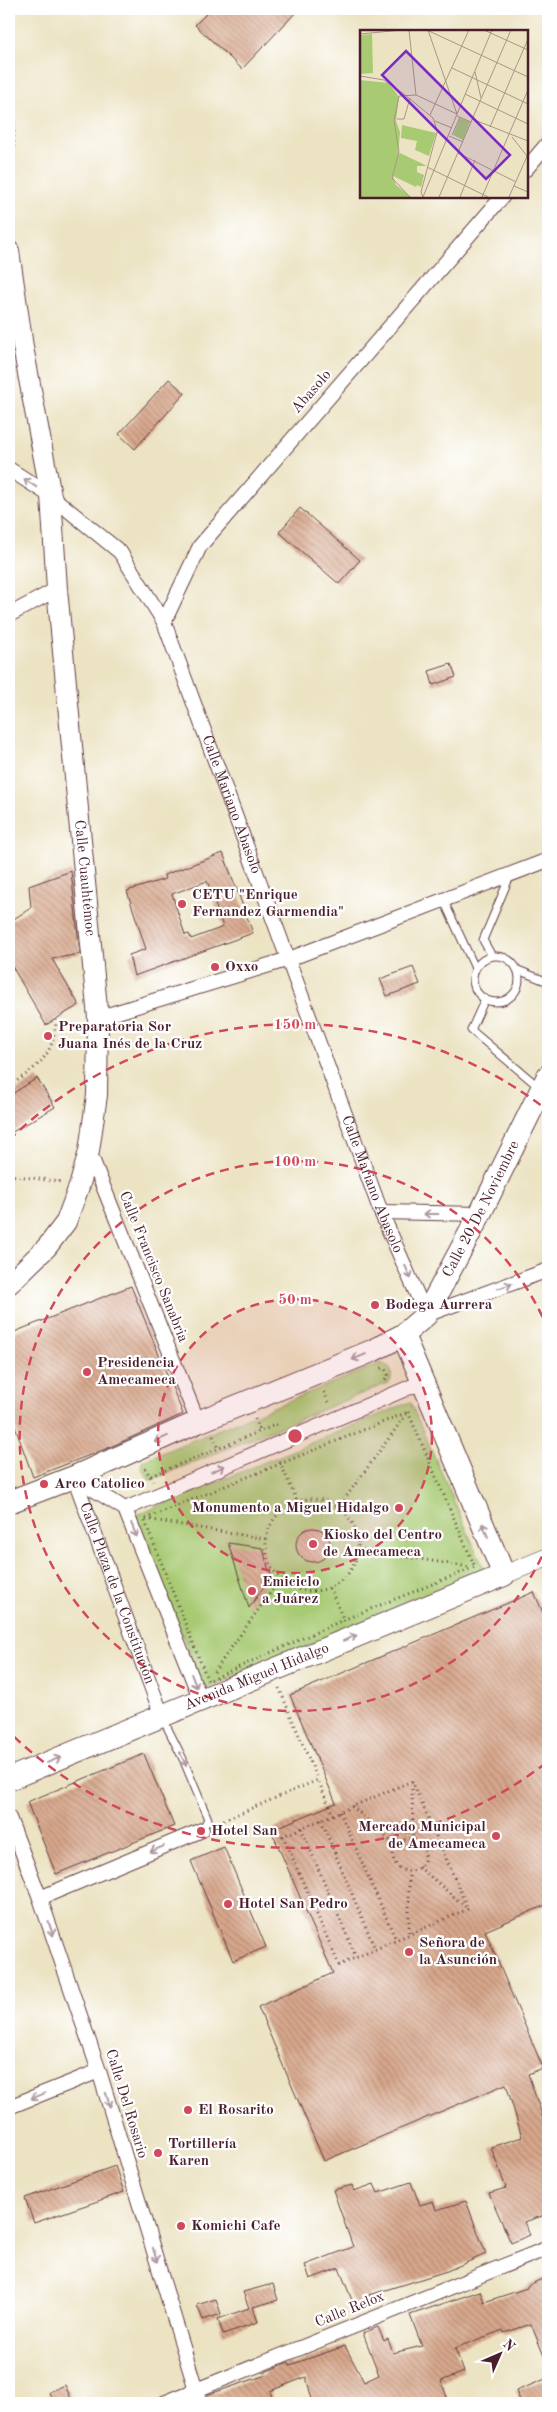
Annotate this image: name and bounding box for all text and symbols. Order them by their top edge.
inset map [360,30,527,198]
street label: Abasolo [289,367,335,417]
one-way arrow [23,478,37,488]
street label: Calle Mariano Abasolo [199,733,263,876]
street label: Calle Cuauhtémoc [72,819,98,937]
place label: CETU "Enrique Fernandez Garmendia" [192,888,344,920]
marker: CETU "Enrique Fernandez Garmendia" [176,898,188,910]
place label: Oxxo [225,960,258,975]
marker: Oxxo [209,961,221,973]
text: 150 m [274,1018,316,1033]
place label: Preparatoria Sor Juana Inés de la Cruz [58,1020,202,1052]
marker: Preparatoria Sor Juana Inés de la Cruz [42,1030,54,1042]
street label: Calle Mariano Abasolo [339,1113,405,1255]
street label: Calle 20 De Noviembre [440,1138,522,1280]
text: 100 m [274,1155,316,1170]
street label: Calle Francisco Sanabria [116,1189,190,1345]
one-way arrow [424,1209,440,1219]
one-way arrow [403,1264,413,1279]
one-way arrow [497,1281,512,1290]
text: 50 m [278,1293,312,1308]
place label: Bodega Aurrera [385,1298,493,1313]
marker: Bodega Aurrera [369,1299,381,1311]
one-way arrow [352,1352,367,1362]
place label: Presidencia Amecameca [97,1356,176,1388]
marker: Presidencia Amecameca [81,1366,93,1378]
centre of rings [286,1427,304,1445]
one-way arrow [154,1435,169,1444]
one-way arrow [210,1464,225,1474]
place label: Arco Catolico [54,1477,145,1492]
marker: Arco Catolico [38,1478,50,1490]
street label: Calle Plaza de la Constitución [77,1501,157,1686]
place label: Monumento a Miguel Hidalgo [192,1501,389,1516]
marker: Monumento a Miguel Hidalgo [393,1502,405,1514]
one-way arrow [130,1522,139,1537]
one-way arrow [479,1523,489,1538]
place label: Kiosko del Centro de Amecameca [323,1528,442,1560]
marker: Kiosko del Centro de Amecameca [307,1538,319,1550]
place label: Emiciclo a Juárez [262,1575,319,1607]
marker: Emiciclo a Juárez [246,1585,258,1597]
one-way arrow [342,1633,357,1643]
street label: Avenida Miguel Hidalgo [182,1640,331,1713]
one-way arrow [190,1674,199,1689]
one-way arrow [179,1751,189,1766]
one-way arrow [46,1755,61,1765]
place label: Mercado Municipal de Amecameca [358,1820,486,1852]
place label: Hotel San [211,1824,278,1839]
marker: Hotel San [195,1825,207,1837]
marker: Mercado Municipal de Amecameca [490,1830,502,1842]
one-way arrow [150,1844,165,1854]
place label: Hotel San Pedro [238,1897,348,1912]
marker: Hotel San Pedro [222,1898,234,1910]
one-way arrow [46,1921,56,1937]
place label: Señora de la Asunción [419,1936,497,1968]
marker: Señora de la Asunción [403,1946,415,1958]
street label: Calle Del Rosario [102,2048,150,2160]
one-way arrow [31,2091,46,2101]
one-way arrow [103,2092,113,2108]
place label: El Rosarito [198,2103,274,2118]
marker: El Rosarito [182,2104,194,2116]
place label: Tortillería Karen [168,2137,237,2169]
marker: Tortillería Karen [152,2147,164,2159]
place label: Komichi Cafe [191,2219,280,2234]
marker: Komichi Cafe [175,2220,187,2232]
one-way arrow [151,2247,161,2263]
street label: Calle Relox [313,2289,387,2331]
north arrow [474,2330,524,2380]
text: N [500,2337,517,2354]

